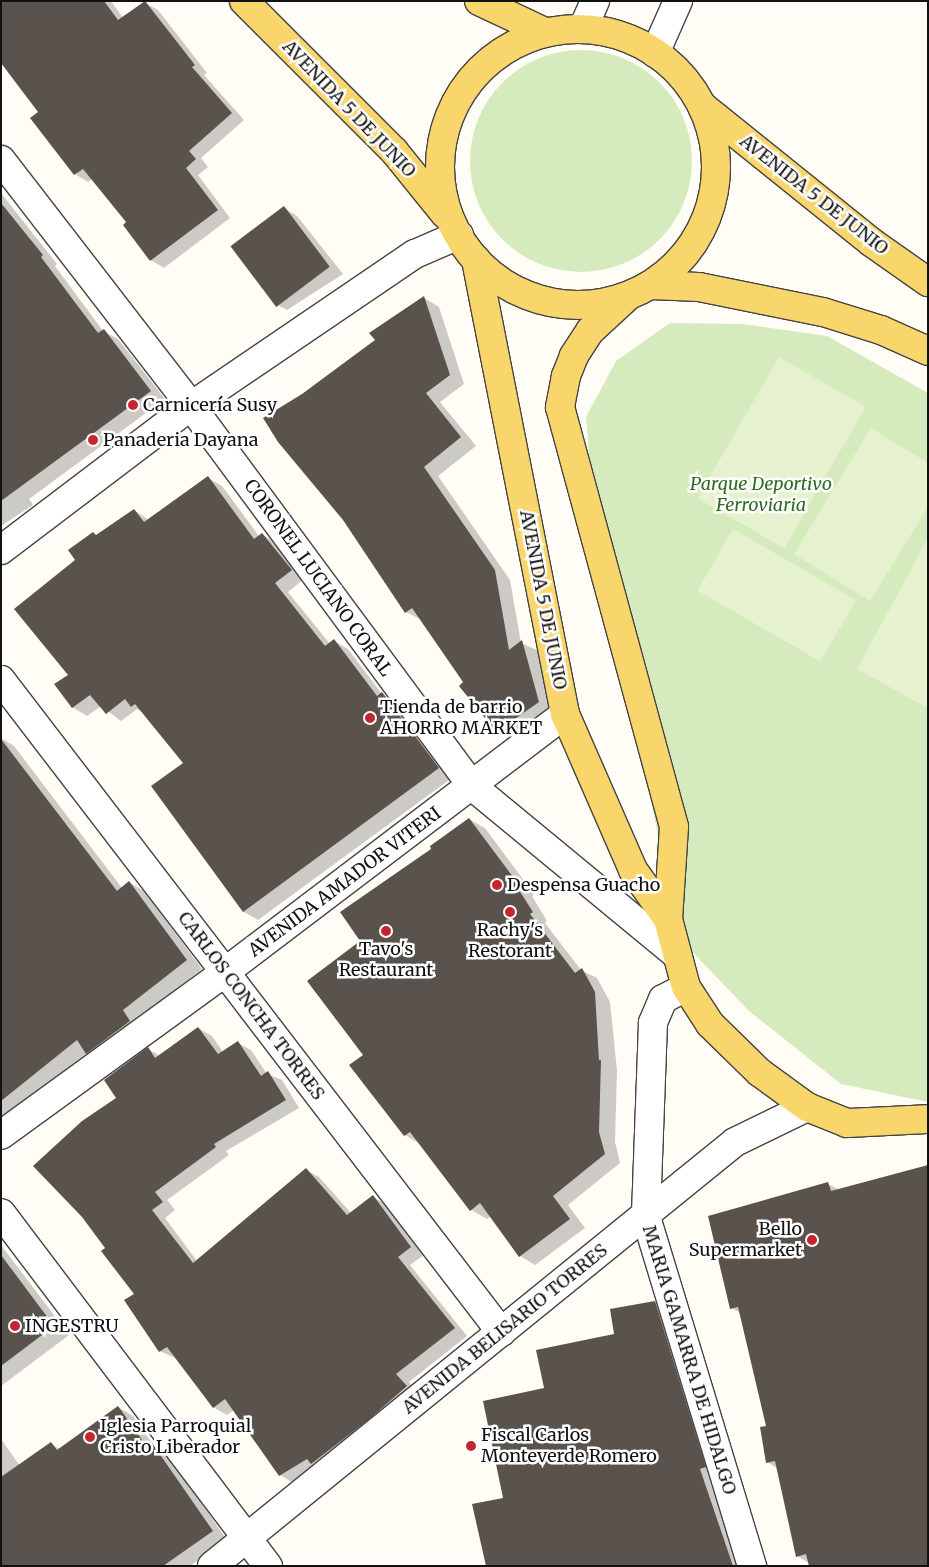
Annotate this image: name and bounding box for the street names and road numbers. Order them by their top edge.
street label: AVENIDA 5 DE JUNIO [278,36,420,182]
street label: AVENIDA 5 DE JUNIO [736,130,892,260]
street label: CORONEL LUCIANO CORAL [239,475,397,681]
street label: AVENIDA 5 DE JUNIO [515,508,571,692]
street label: AVENIDA AMADOR VITERI [244,803,446,961]
street label: CARLOS CONCHA TORRES [173,908,329,1104]
street label: MARIA GAMARRA DE HIDALGO [638,1223,740,1497]
street label: AVENIDA BELISARIO TORRES [398,1240,612,1418]

